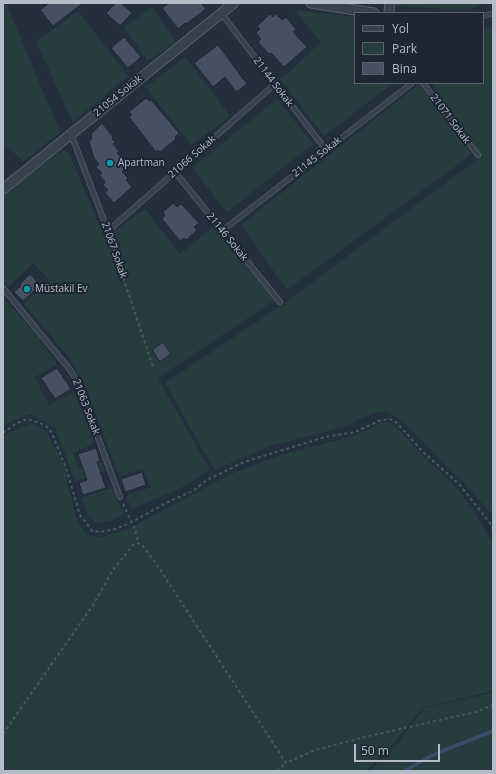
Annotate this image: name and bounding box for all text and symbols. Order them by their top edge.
legend [354,12,484,84]
text: Yol [392,20,409,37]
text: Park [392,40,417,57]
street label: 21144 Sokak [251,55,295,109]
text: Bina [392,60,417,77]
street label: 21054 Sokak [91,73,145,119]
street label: 21071 Sokak [428,92,472,146]
street label: 21066 Sokak [166,133,218,181]
street label: 21145 Sokak [290,134,344,180]
place label: Apartman [118,157,165,169]
marker: Apartman [105,158,115,168]
street label: 21146 Sokak [204,210,250,264]
street label: 21067 Sokak [99,220,129,280]
place label: Müstakil Ev [35,283,87,295]
marker: Müstakil Ev [22,284,32,294]
street label: 21063 Sokak [70,377,102,437]
scale bar [356,736,442,762]
text: 50 m [361,742,389,759]

